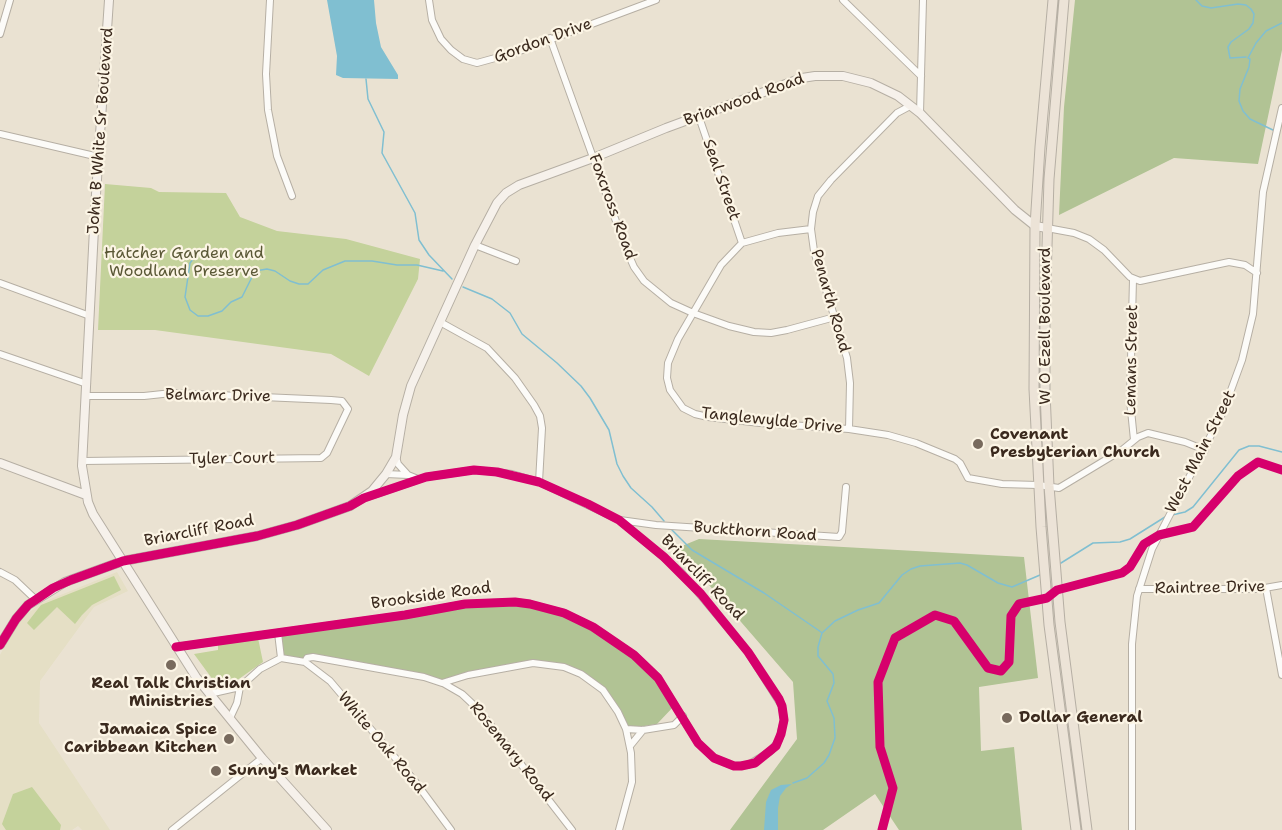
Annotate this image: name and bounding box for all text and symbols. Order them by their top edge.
street label: Gordon Drive [491,14,595,68]
street label: John B White Sr Boulevard [84,27,118,235]
street label: Briarwood Road [681,69,807,131]
street label: Seal Street [698,137,744,223]
street label: Foxcross Road [584,152,640,262]
park label: Hatcher Garden and Woodland Preserve [104,244,264,282]
street label: Penarth Road [806,247,854,355]
street label: W O Ezell Boulevard [1036,247,1056,405]
street label: Lemans Street [1121,304,1143,416]
street label: Belmarc Drive [165,385,271,407]
street label: West Main Street [1162,387,1240,517]
street label: Tanglewylde Drive [700,404,844,438]
place label: Covenant Presbyterian Church [990,425,1160,463]
marker: Covenant Presbyterian Church [971,437,985,451]
street label: Tyler Court [189,449,275,469]
street label: Briarcliff Road [143,511,255,551]
street label: Buckthorn Road [693,518,817,546]
street label: Briarcliff Road [656,531,748,625]
street label: Raintree Drive [1155,577,1265,599]
street label: Brookside Road [370,578,492,614]
marker: Real Talk Christian Ministries [164,658,178,672]
place label: Real Talk Christian Ministries [91,674,251,712]
street label: White Oak Road [333,688,429,798]
street label: Rosemary Road [465,699,557,805]
place label: Dollar General [1019,708,1143,728]
marker: Dollar General [1000,711,1014,725]
place label: Jamaica Spice Caribbean Kitchen [64,720,217,758]
marker: Jamaica Spice Caribbean Kitchen [222,732,236,746]
place label: Sunny's Market [228,761,357,781]
marker: Sunny's Market [209,764,223,778]

